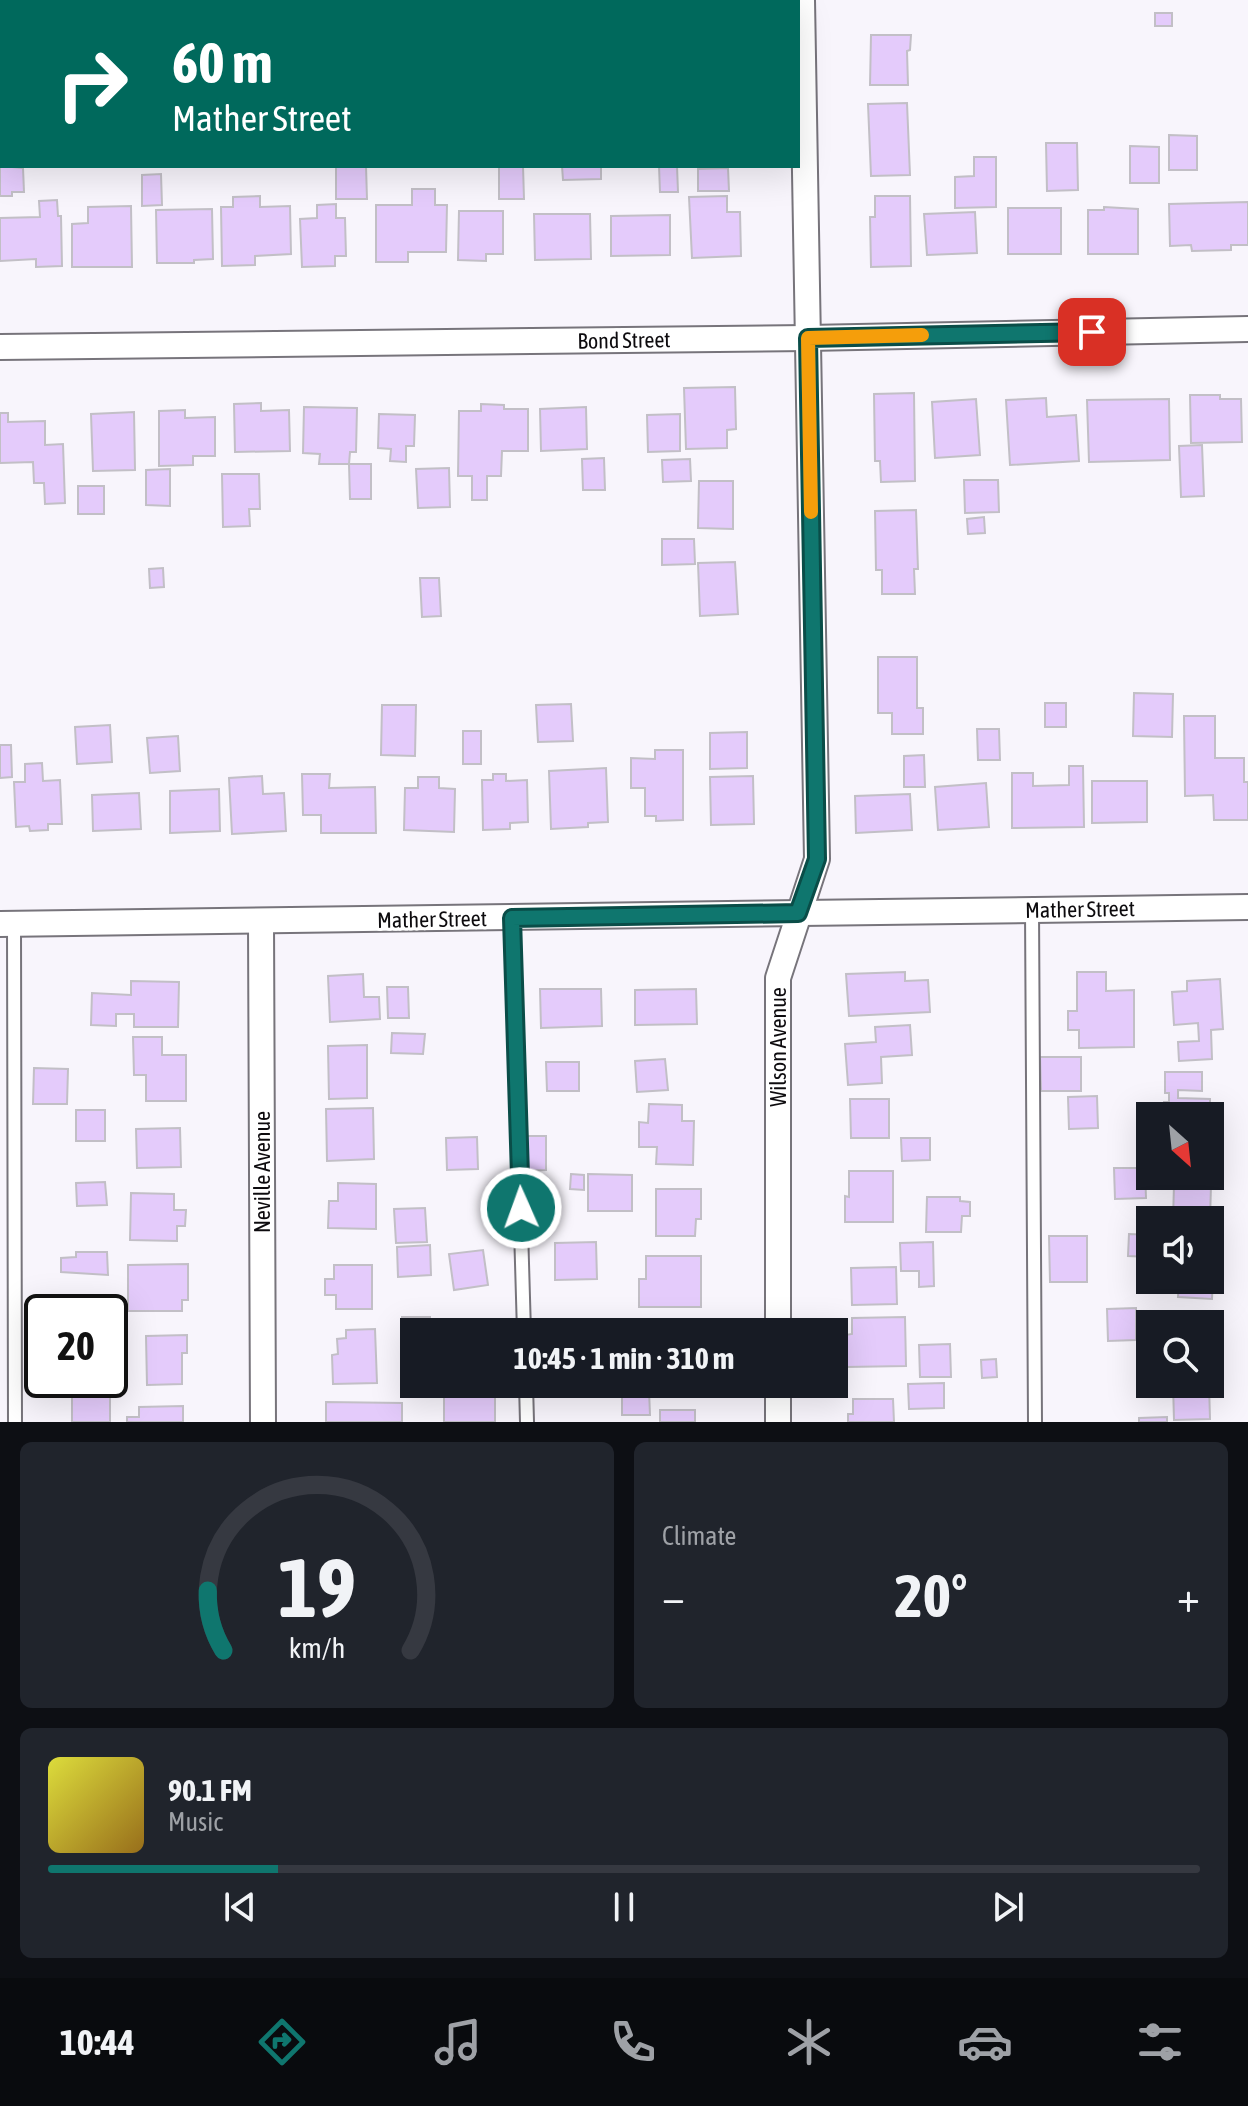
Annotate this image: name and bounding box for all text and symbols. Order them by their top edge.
text: 60 m [172,31,273,95]
icon: right [40,32,144,136]
text: Mather Street [172,97,352,139]
pin [1058,298,1126,366]
icon: arrive [1070,310,1114,354]
street label: Bond Street [577,326,671,354]
street label: Mather Street [1025,895,1135,923]
street label: Mather Street [377,905,487,933]
street label: Wilson Avenue [765,987,791,1107]
north arrow [1136,1102,1224,1190]
map controls [1136,1102,1224,1398]
street label: Neville Avenue [249,1111,275,1233]
position arrow [479,1166,563,1250]
button: sound [1136,1206,1224,1294]
speed limit sign: 20 [24,1294,128,1398]
button: search [1136,1310,1224,1398]
text: 10:45 · 1 min · 310 m [514,1341,734,1375]
text: Climate [662,1521,736,1551]
text: 19 [278,1539,356,1635]
text: 20° [895,1561,967,1630]
text: − [662,1571,685,1621]
text: + [1177,1571,1200,1621]
text: km/h [289,1631,345,1664]
text: 90.1 FM [168,1773,252,1807]
text: Music [168,1807,223,1837]
icon: previous [218,1885,262,1929]
icon: pause [602,1885,646,1929]
icon: next [986,1885,1030,1929]
icon: directions [254,2014,310,2070]
icon: music [430,2014,486,2070]
icon: phone [605,2014,661,2070]
icon: climate [781,2014,837,2070]
icon: car [957,2014,1013,2070]
icon: filters [1132,2014,1188,2070]
text: 10:44 [60,2021,135,2063]

